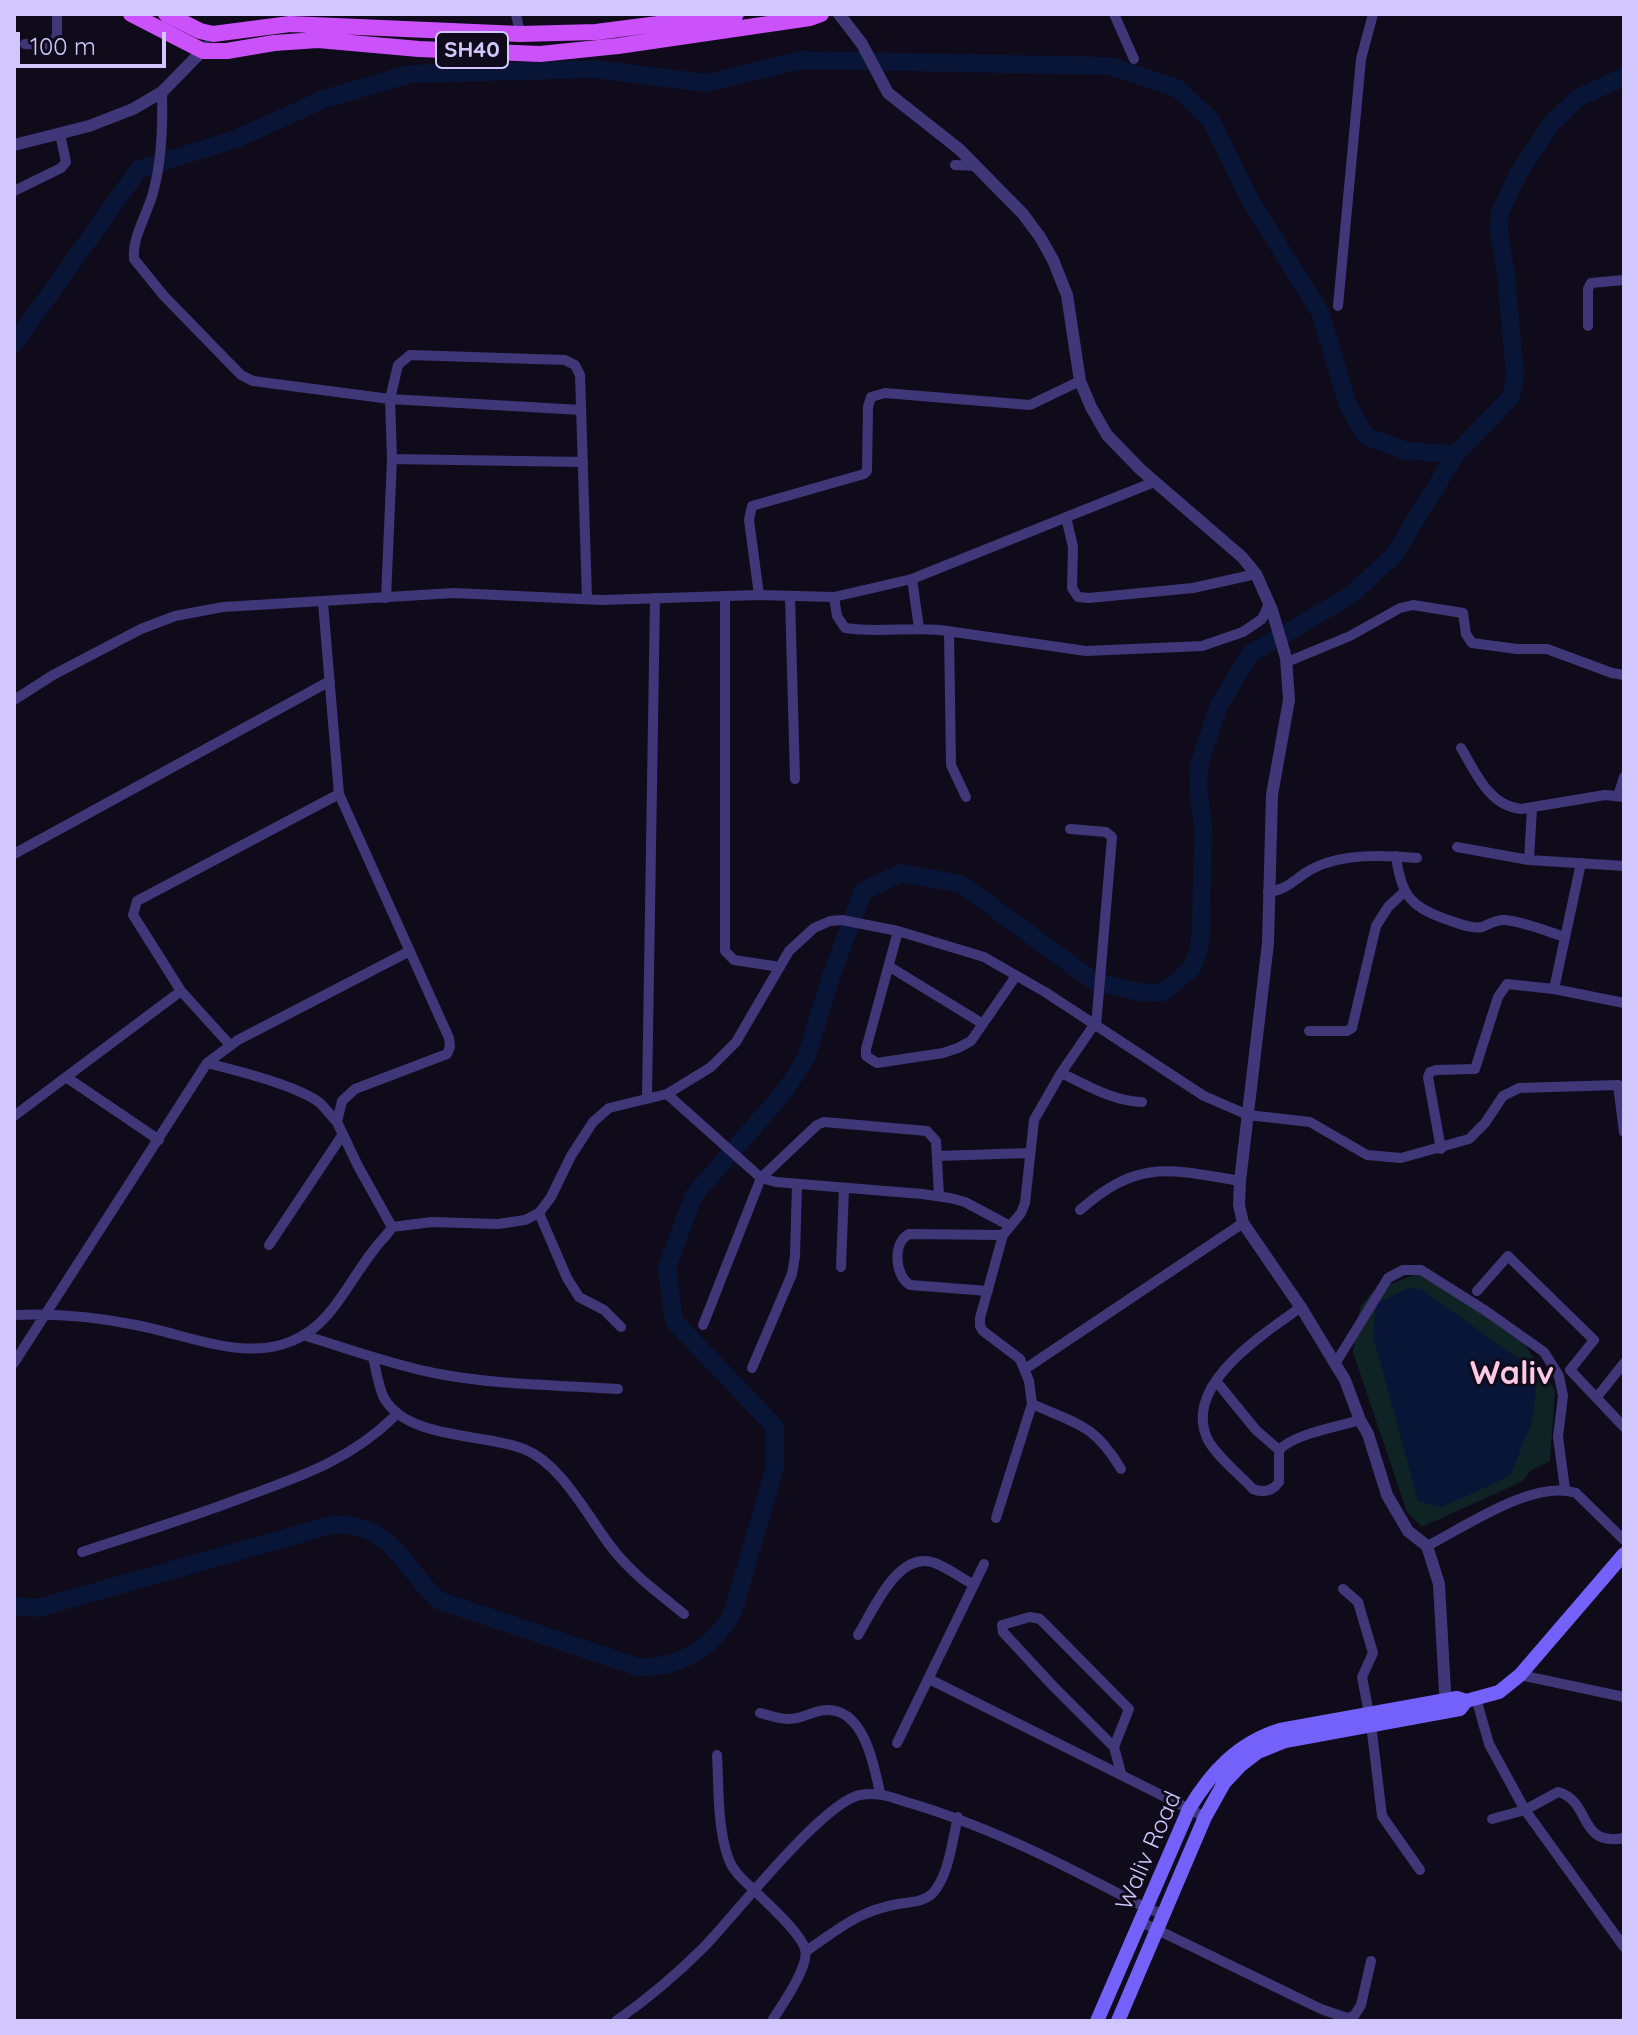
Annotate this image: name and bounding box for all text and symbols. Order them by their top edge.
scale bar [20,16,170,66]
text: 100 m [30,31,96,61]
road number: SH40 [436,32,508,68]
district label: Waliv [1470,1355,1554,1393]
street label: Waliv Road [1110,1787,1188,1915]

